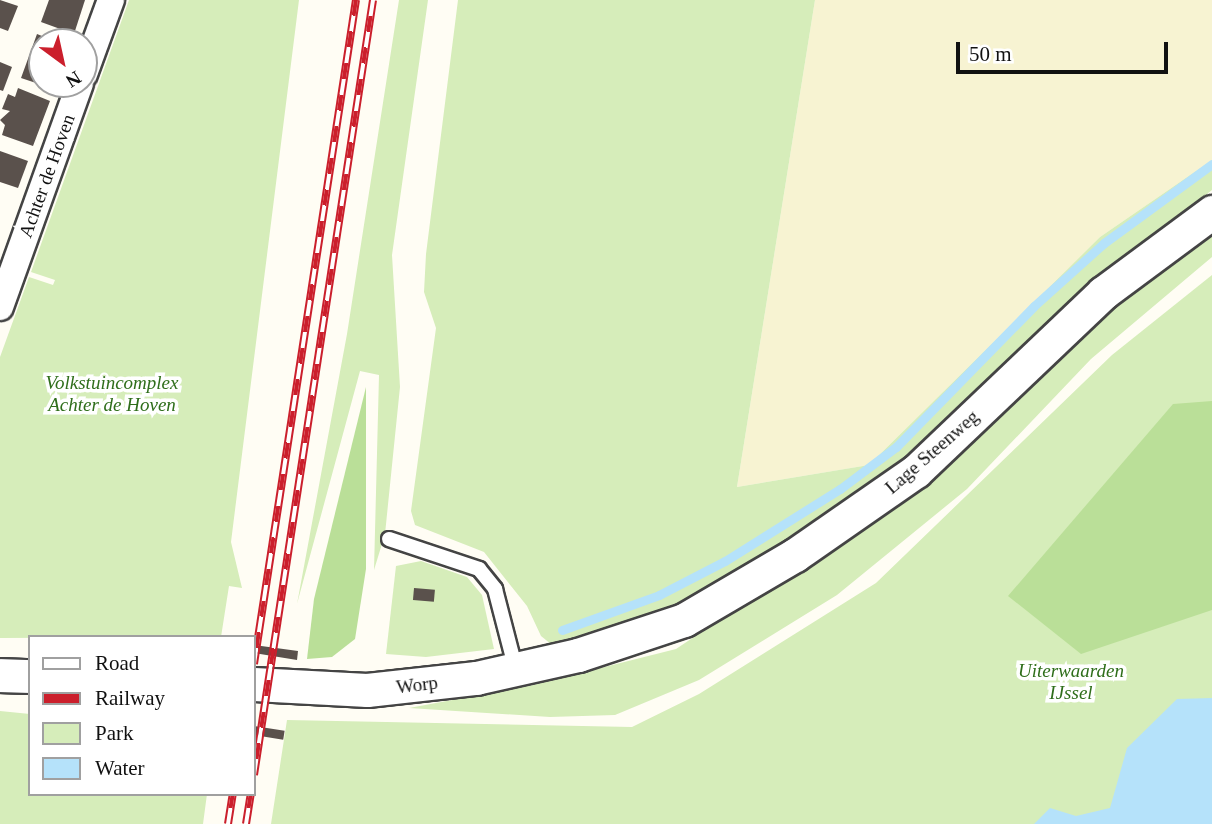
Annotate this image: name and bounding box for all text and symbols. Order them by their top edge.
north arrow [28,28,98,98]
scale bar [960,28,1172,72]
text: 50 m [969,42,1012,66]
text: N [62,67,85,92]
street label: Achter de Hoven [14,111,80,241]
park label: Volkstuincomplex Achter de Hoven [46,372,178,416]
street label: Lage Steenweg [881,405,983,499]
legend [28,635,256,796]
text: Road [95,651,139,675]
park label: Uiterwaarden IJssel [1018,660,1124,704]
street label: Worp [395,671,439,699]
text: Railway [95,686,165,710]
text: Park [95,721,134,745]
text: Water [95,756,145,780]

